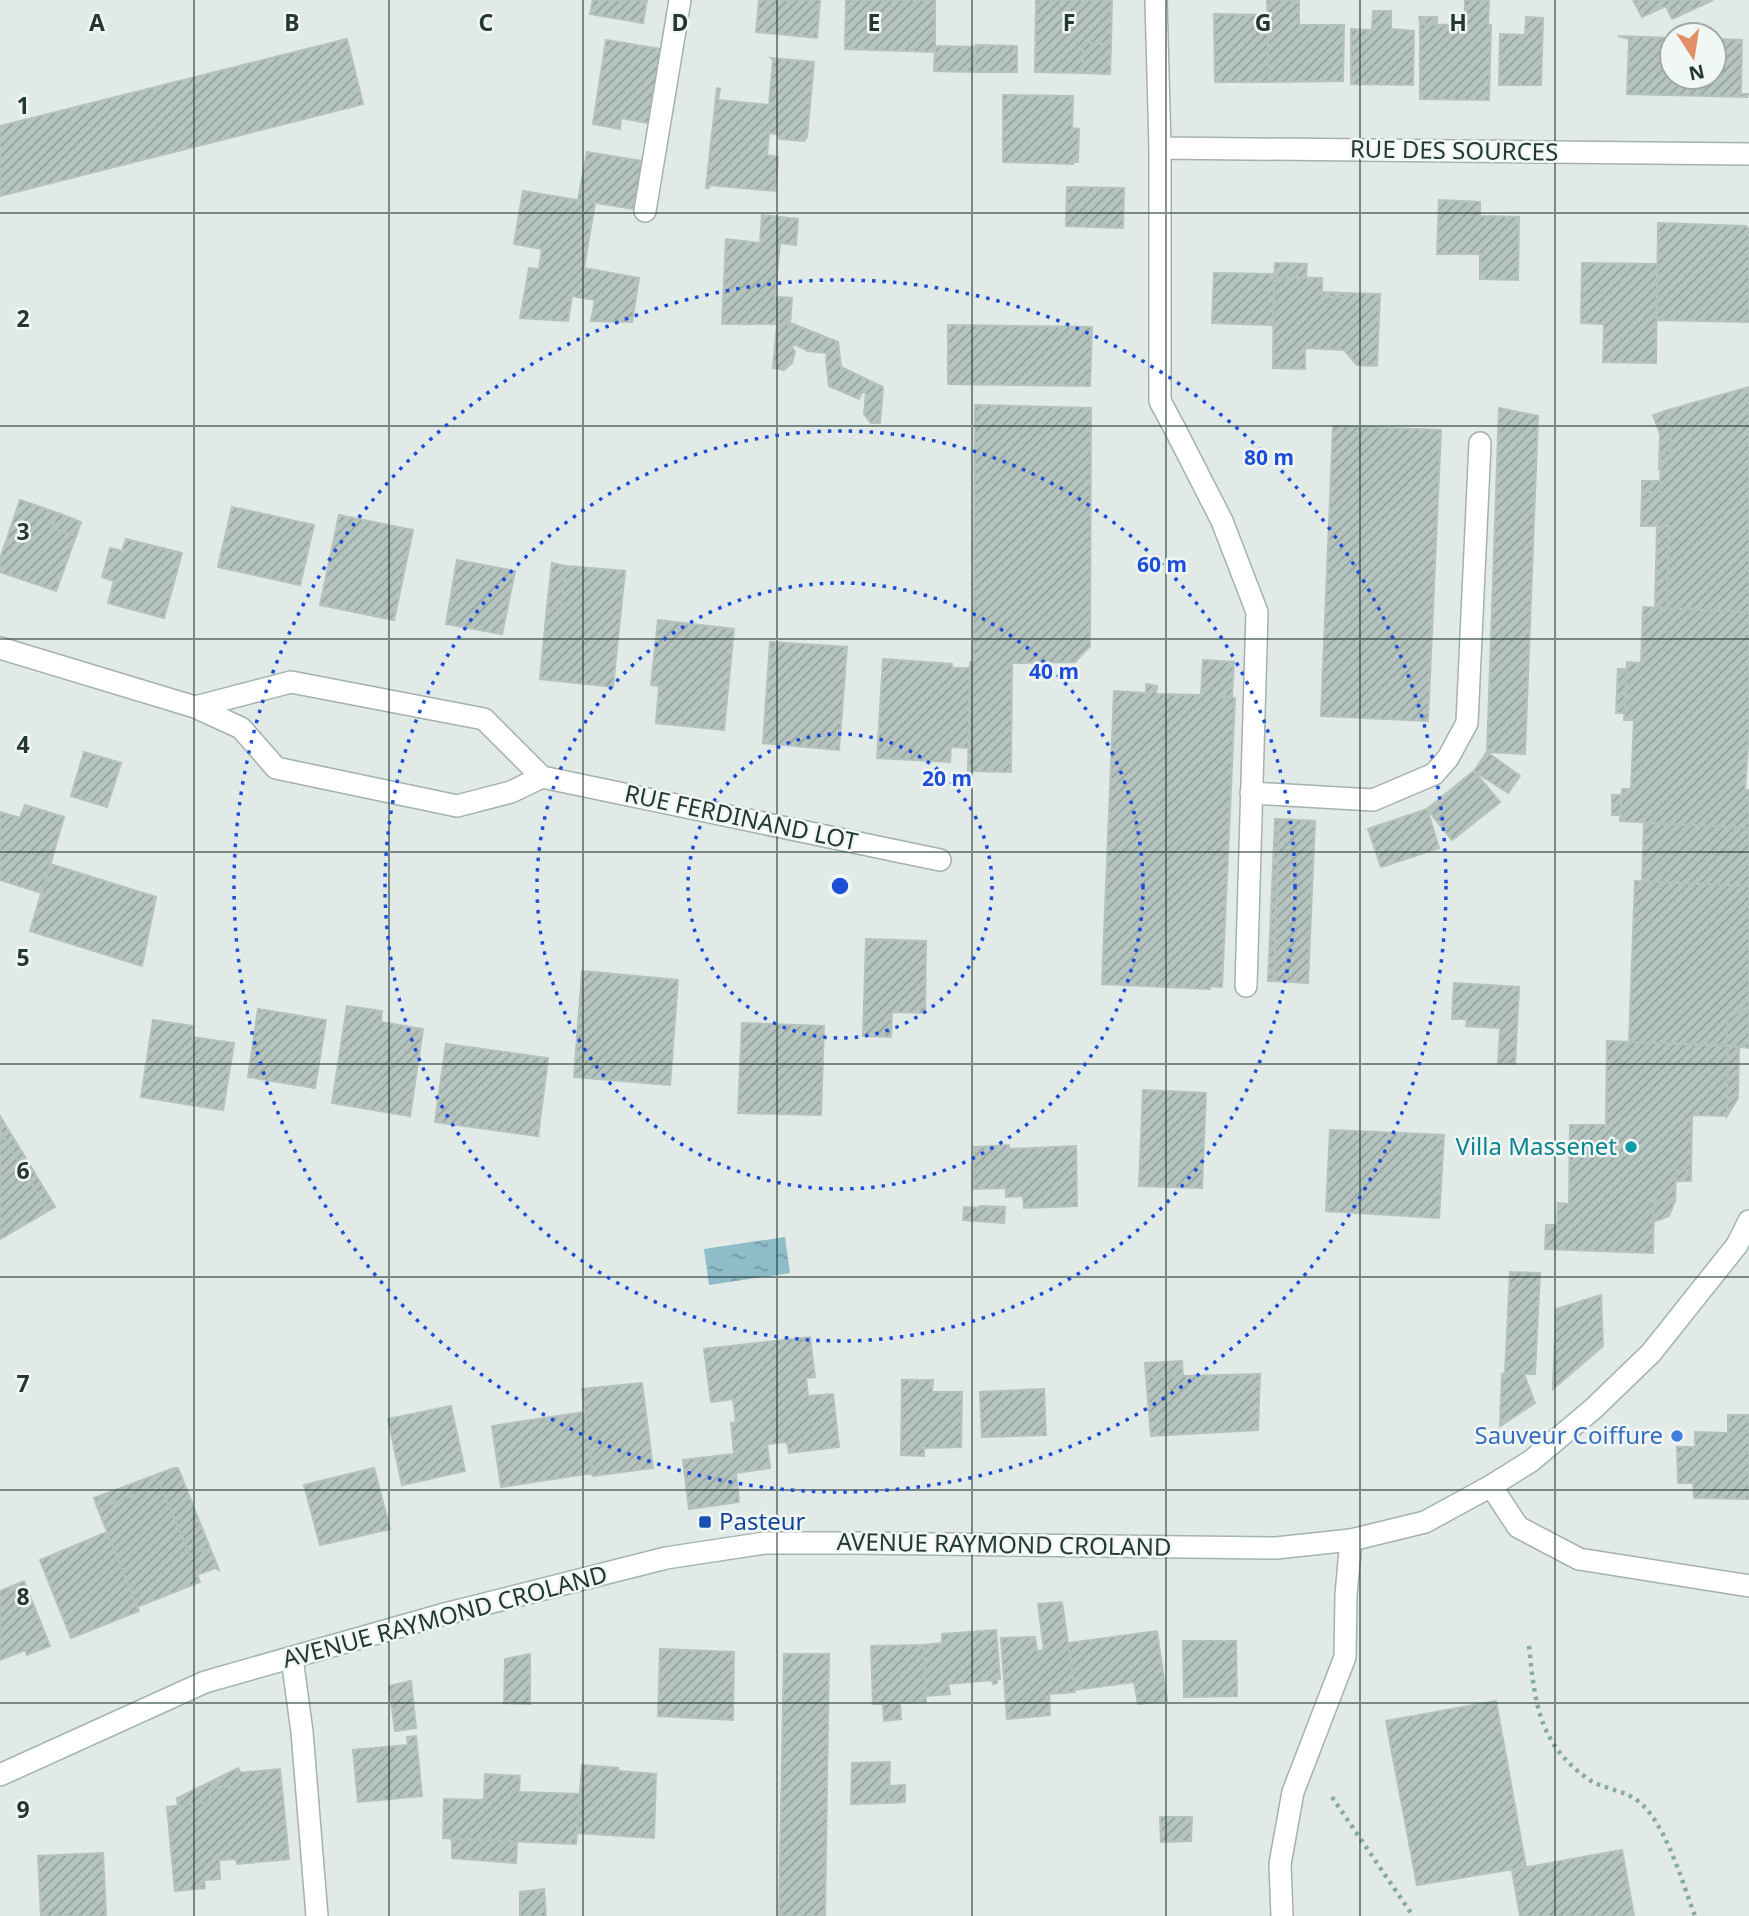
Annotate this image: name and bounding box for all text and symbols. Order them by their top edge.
text: A [89,6,105,38]
text: B [284,6,300,38]
text: C [479,6,494,38]
text: D [672,6,688,38]
text: E [868,6,880,38]
text: F [1063,6,1075,38]
text: G [1255,6,1271,38]
text: H [1449,6,1467,38]
north arrow [1658,21,1728,91]
text: N [1686,58,1707,87]
text: 1 [16,89,30,121]
street label: RUE DES SOURCES [1350,131,1559,168]
text: 2 [16,302,30,334]
text: 80 m [1244,443,1294,471]
text: 3 [16,515,30,547]
text: 60 m [1137,550,1187,578]
text: 40 m [1029,657,1079,685]
text: 4 [16,728,30,760]
text: 20 m [922,764,972,792]
street label: RUE FERDINAND LOT [622,776,862,857]
centre of rings [828,874,852,898]
text: 5 [16,941,30,973]
place label: Villa Massenet [1456,1129,1617,1162]
marker: Villa Massenet [1623,1139,1639,1155]
text: 6 [16,1154,30,1186]
text: 7 [16,1367,30,1399]
place label: Sauveur Coiffure [1475,1418,1663,1451]
marker: Sauveur Coiffure [1669,1428,1685,1444]
place label: Pasteur [719,1504,806,1537]
marker: Pasteur [697,1514,713,1530]
street label: AVENUE RAYMOND CROLAND [836,1524,1172,1563]
street label: AVENUE RAYMOND CROLAND [279,1556,611,1675]
text: 8 [16,1580,30,1612]
text: 9 [16,1793,30,1825]

